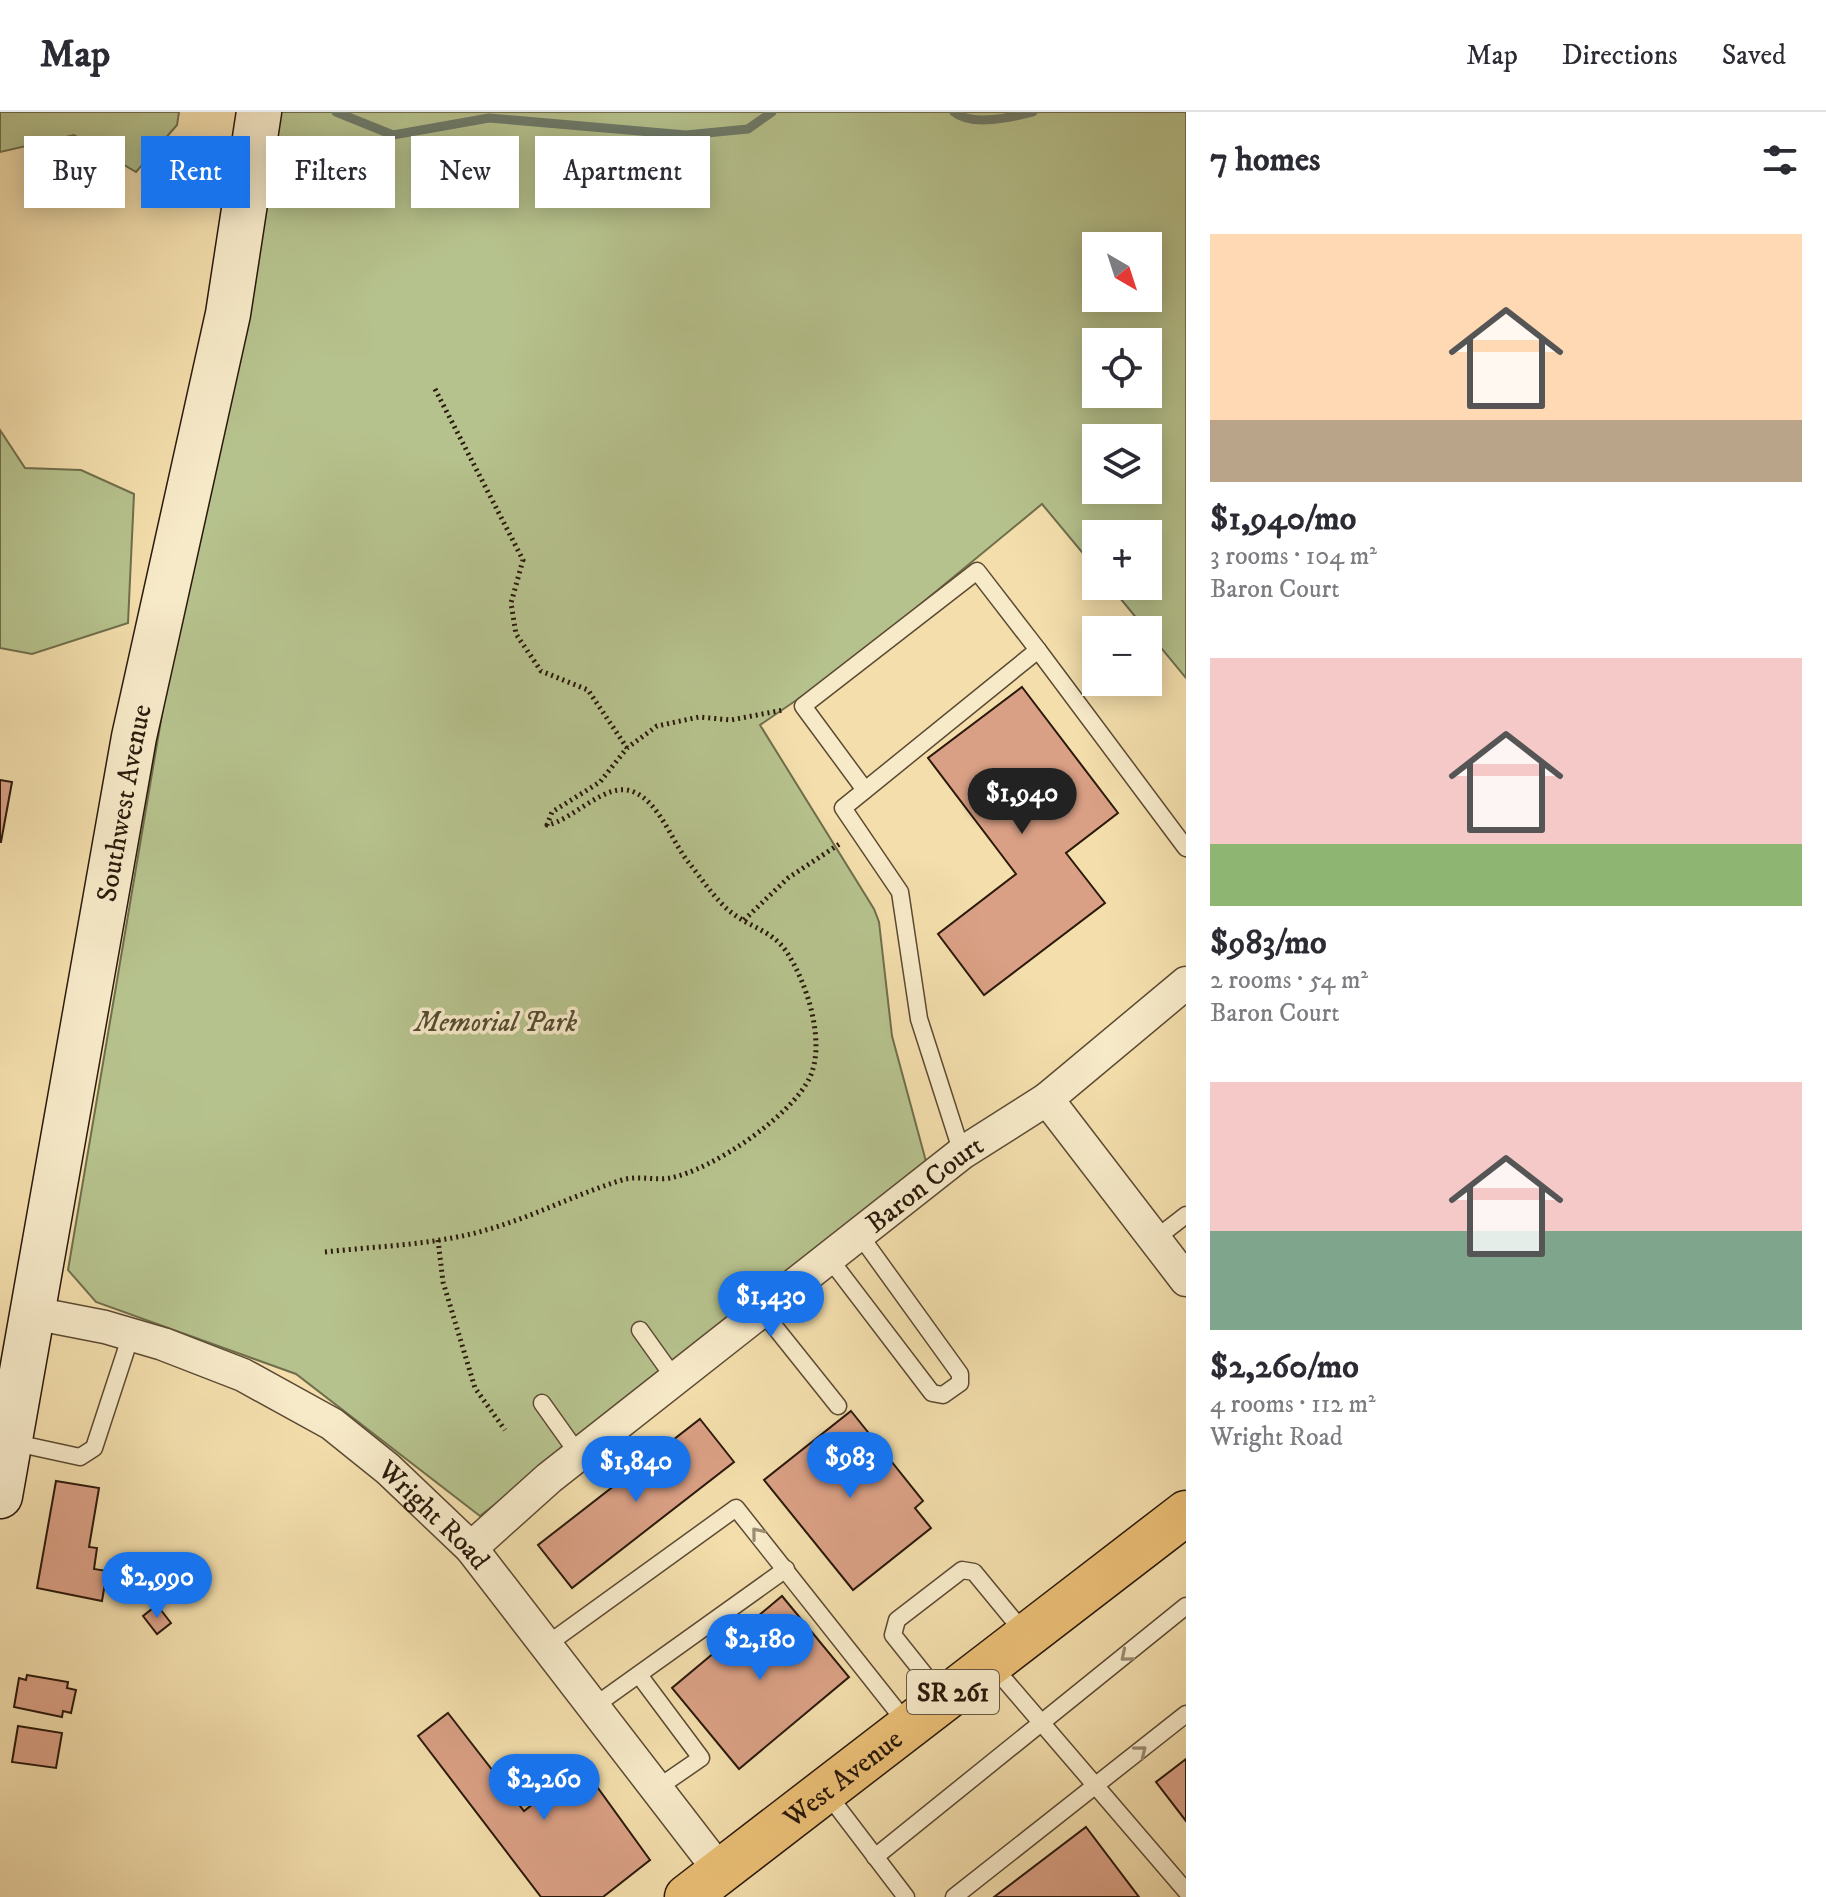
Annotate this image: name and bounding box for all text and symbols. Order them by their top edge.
text: Map [40,31,110,79]
text: Map [1466,38,1518,73]
text: Directions [1562,38,1678,73]
text: Saved [1722,38,1786,73]
chip: Buy [24,136,125,208]
chip: Rent [141,136,250,208]
chip: Filters [266,136,395,208]
chip: New [411,136,519,208]
chip: Apartment [535,136,710,208]
icon: filters [1758,138,1802,182]
text: 7 homes [1210,139,1320,181]
north arrow [1082,232,1162,312]
map controls [1082,232,1162,696]
icon: home [1434,286,1578,430]
button: locate [1082,328,1162,408]
button: layers [1082,424,1162,504]
text: $1,940/mo [1210,498,1356,540]
button: + [1082,520,1162,600]
text: 3 rooms · 104 m² [1210,540,1377,573]
text: Baron Court [1210,573,1339,606]
button: − [1082,616,1162,696]
street label: Southwest Avenue [89,701,160,904]
icon: home [1434,710,1578,854]
pin: $1,940 [957,768,1087,836]
text: $1,940 [986,777,1058,810]
text: $983/mo [1210,922,1326,964]
text: 2 rooms · 54 m² [1210,964,1368,997]
text: Baron Court [1210,997,1339,1030]
park label: Memorial Park [413,1005,578,1040]
street label: Baron Court [859,1128,990,1241]
icon: home [1434,1134,1578,1278]
pin: $1,430 [706,1271,836,1339]
text: $1,430 [736,1280,806,1313]
text: $2,260/mo [1210,1346,1359,1388]
text: 4 rooms · 112 m² [1210,1388,1376,1421]
text: Wright Road [1210,1421,1343,1454]
pin: $983 [803,1432,897,1500]
pin: $1,840 [571,1436,701,1504]
text: $983 [825,1441,875,1474]
text: $1,840 [600,1445,672,1478]
street label: Wright Road [369,1452,497,1577]
one-way arrow [752,1527,766,1542]
pin: $2,990 [92,1552,222,1620]
text: $2,990 [120,1561,194,1594]
pin: $2,180 [695,1614,825,1682]
text: $2,180 [725,1623,795,1656]
one-way arrow [1121,1646,1135,1661]
road number: SR 261 [907,1670,999,1714]
street label: West Avenue [776,1722,910,1836]
one-way arrow [1132,1746,1147,1760]
pin: $2,260 [479,1754,609,1822]
text: $2,260 [507,1763,581,1796]

